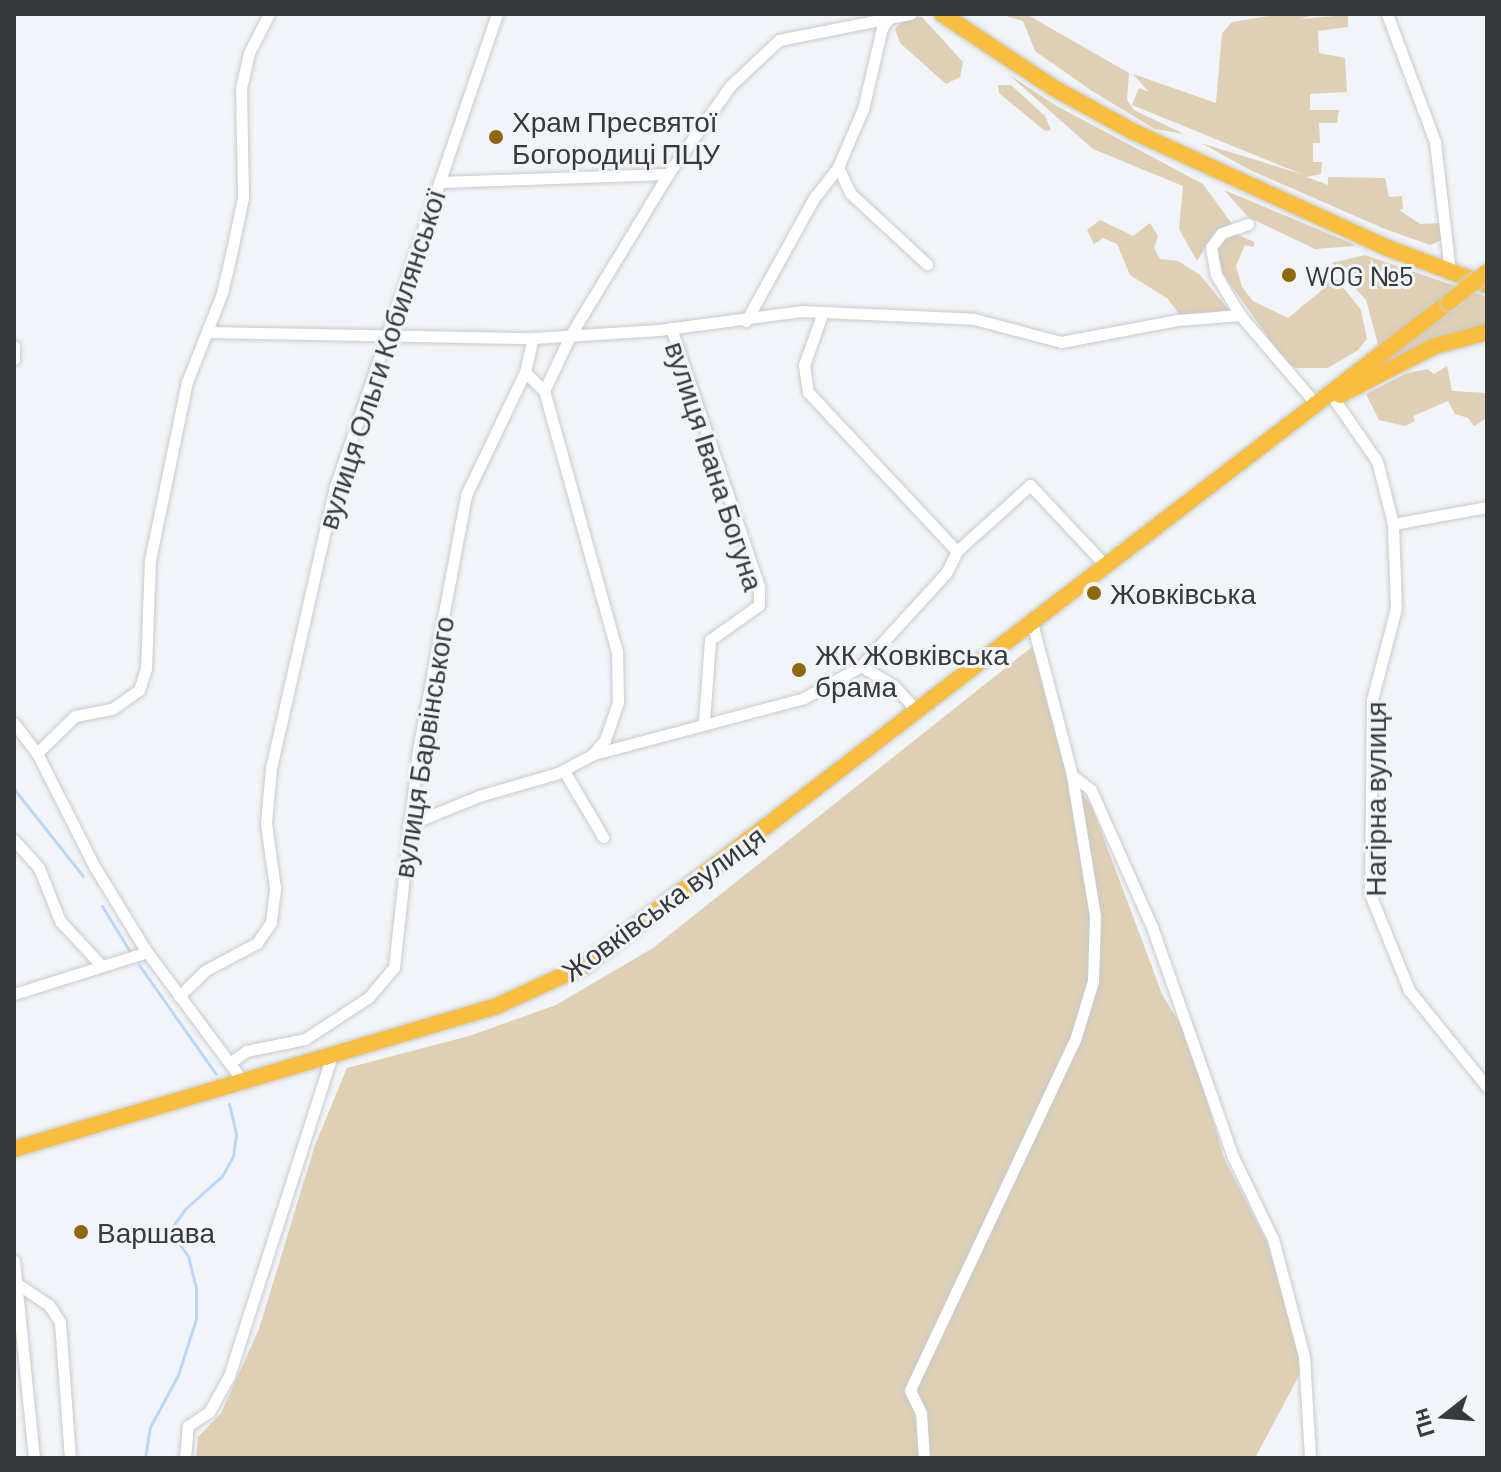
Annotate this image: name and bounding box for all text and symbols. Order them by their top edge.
place label: Храм Пресвятої Богородиці ПЦУ [512,104,720,170]
marker: Храм Пресвятої Богородиці ПЦУ [487,128,505,146]
street label: вулиця Ольги Кобилянської [310,185,452,533]
place label: WOG №5 [1305,258,1414,292]
marker: WOG №5 [1280,266,1298,284]
street label: вулиця Івана Богуна [659,337,771,595]
place label: Жовківська [1110,576,1256,610]
marker: Жовківська [1085,584,1103,602]
street label: вулиця Барвінського [386,614,460,880]
place label: ЖК Жовківська брама [815,637,1009,703]
marker: ЖК Жовківська брама [790,661,808,679]
street label: Нагірна вулиця [1358,701,1392,897]
street label: Жовківська вулиця [555,818,771,988]
place label: Варшава [97,1215,215,1249]
marker: Варшава [72,1223,90,1241]
north arrow [1405,1376,1485,1456]
text: Пн [1405,1405,1439,1441]

